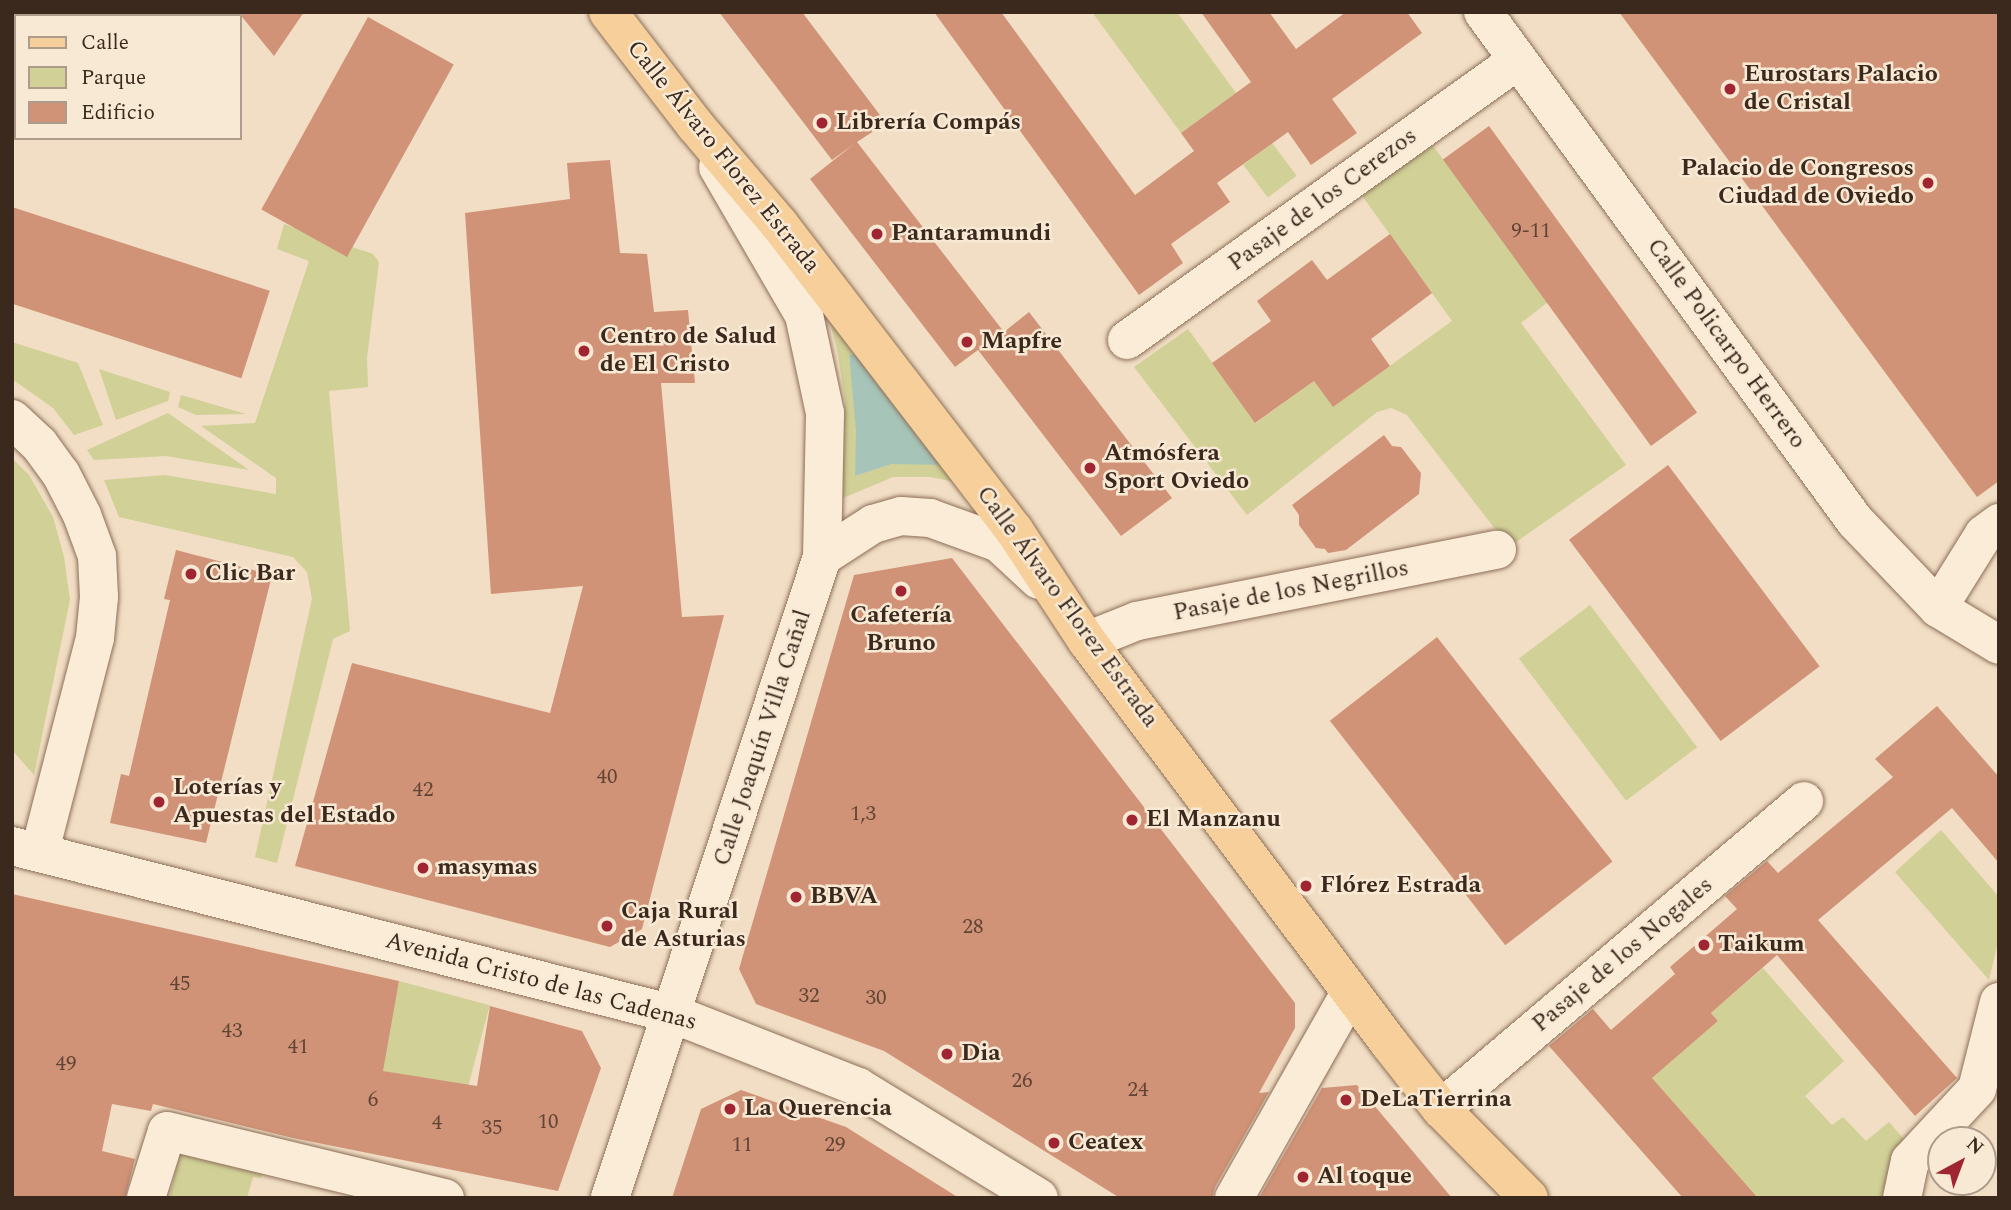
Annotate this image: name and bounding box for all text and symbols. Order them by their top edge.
legend [14,14,242,140]
text: Calle [81,27,129,59]
street label: Calle Álvaro Florez Estrada [620,35,826,279]
place label: Eurostars Palacio de Cristal [1744,61,1938,117]
text: Parque [81,62,146,94]
marker: Eurostars Palacio de Cristal [1722,81,1738,97]
text: Edificio [81,97,155,129]
place label: Librería Compás [836,109,1021,137]
marker: Librería Compás [814,115,830,131]
street label: Pasaje de los Cerezos [1223,122,1423,278]
place label: Palacio de Congresos Ciudad de Oviedo [1681,155,1914,211]
marker: Palacio de Congresos Ciudad de Oviedo [1920,175,1936,191]
house number: 9-11 [1511,218,1551,244]
place label: Pantaramundi [891,220,1051,248]
marker: Pantaramundi [869,226,885,242]
street label: Calle Policarpo Herrero [1640,233,1812,455]
place label: Centro de Salud de El Cristo [600,323,777,379]
place label: Mapfre [981,328,1062,356]
marker: Mapfre [959,334,975,350]
marker: Centro de Salud de El Cristo [574,341,594,361]
place label: Atmósfera Sport Oviedo [1104,440,1249,496]
marker: Atmósfera Sport Oviedo [1082,460,1098,476]
street label: Calle Álvaro Florez Estrada [970,481,1164,733]
street label: Pasaje de los Negrillos [1171,554,1411,628]
place label: Clic Bar [205,560,295,588]
marker: Clic Bar [183,566,199,582]
marker: Cafetería Bruno [893,583,909,599]
place label: Cafetería Bruno [850,602,952,658]
street label: Calle Joaquín Villa Cañal [708,606,818,870]
house number: 40 [597,764,617,790]
place label: Loterías y Apuestas del Estado [173,774,395,830]
house number: 42 [413,777,433,803]
marker: Loterías y Apuestas del Estado [151,794,167,810]
house number: 1,3 [850,801,876,827]
place label: El Manzanu [1146,806,1281,834]
marker: El Manzanu [1124,812,1140,828]
place label: masymas [437,854,538,882]
marker: masymas [415,860,431,876]
street label: Pasaje de los Nogales [1527,871,1719,1039]
place label: Flórez Estrada [1320,872,1481,900]
marker: Flórez Estrada [1298,878,1314,894]
place label: BBVA [810,883,878,911]
marker: BBVA [788,889,804,905]
place label: Caja Rural de Asturias [621,898,746,954]
house number: 28 [963,914,983,940]
marker: Caja Rural de Asturias [599,918,615,934]
street label: Avenida Cristo de las Cadenas [382,927,700,1037]
place label: Taikum [1718,931,1805,959]
marker: Taikum [1696,937,1712,953]
house number: 45 [170,971,190,997]
house number: 32 [799,983,819,1009]
house number: 30 [866,985,886,1011]
house number: 43 [222,1018,242,1044]
house number: 41 [288,1034,308,1060]
place label: Dia [961,1040,1001,1068]
marker: Dia [939,1046,955,1062]
house number: 49 [56,1051,76,1077]
house number: 26 [1012,1068,1032,1094]
house number: 24 [1128,1077,1148,1103]
place label: DeLaTierrina [1360,1086,1511,1114]
house number: 6 [368,1087,378,1113]
marker: DeLaTierrina [1338,1092,1354,1108]
place label: La Querencia [744,1095,892,1123]
marker: La Querencia [722,1101,738,1117]
house number: 10 [538,1109,558,1135]
house number: 4 [432,1110,442,1136]
house number: 35 [482,1115,502,1141]
north arrow [1927,1126,1997,1196]
place label: Ceatex [1068,1129,1143,1157]
text: N [1959,1130,1990,1162]
house number: 11 [732,1132,752,1158]
house number: 29 [825,1132,845,1158]
marker: Ceatex [1046,1135,1062,1151]
place label: Al toque [1317,1163,1412,1191]
marker: Al toque [1295,1169,1311,1185]

